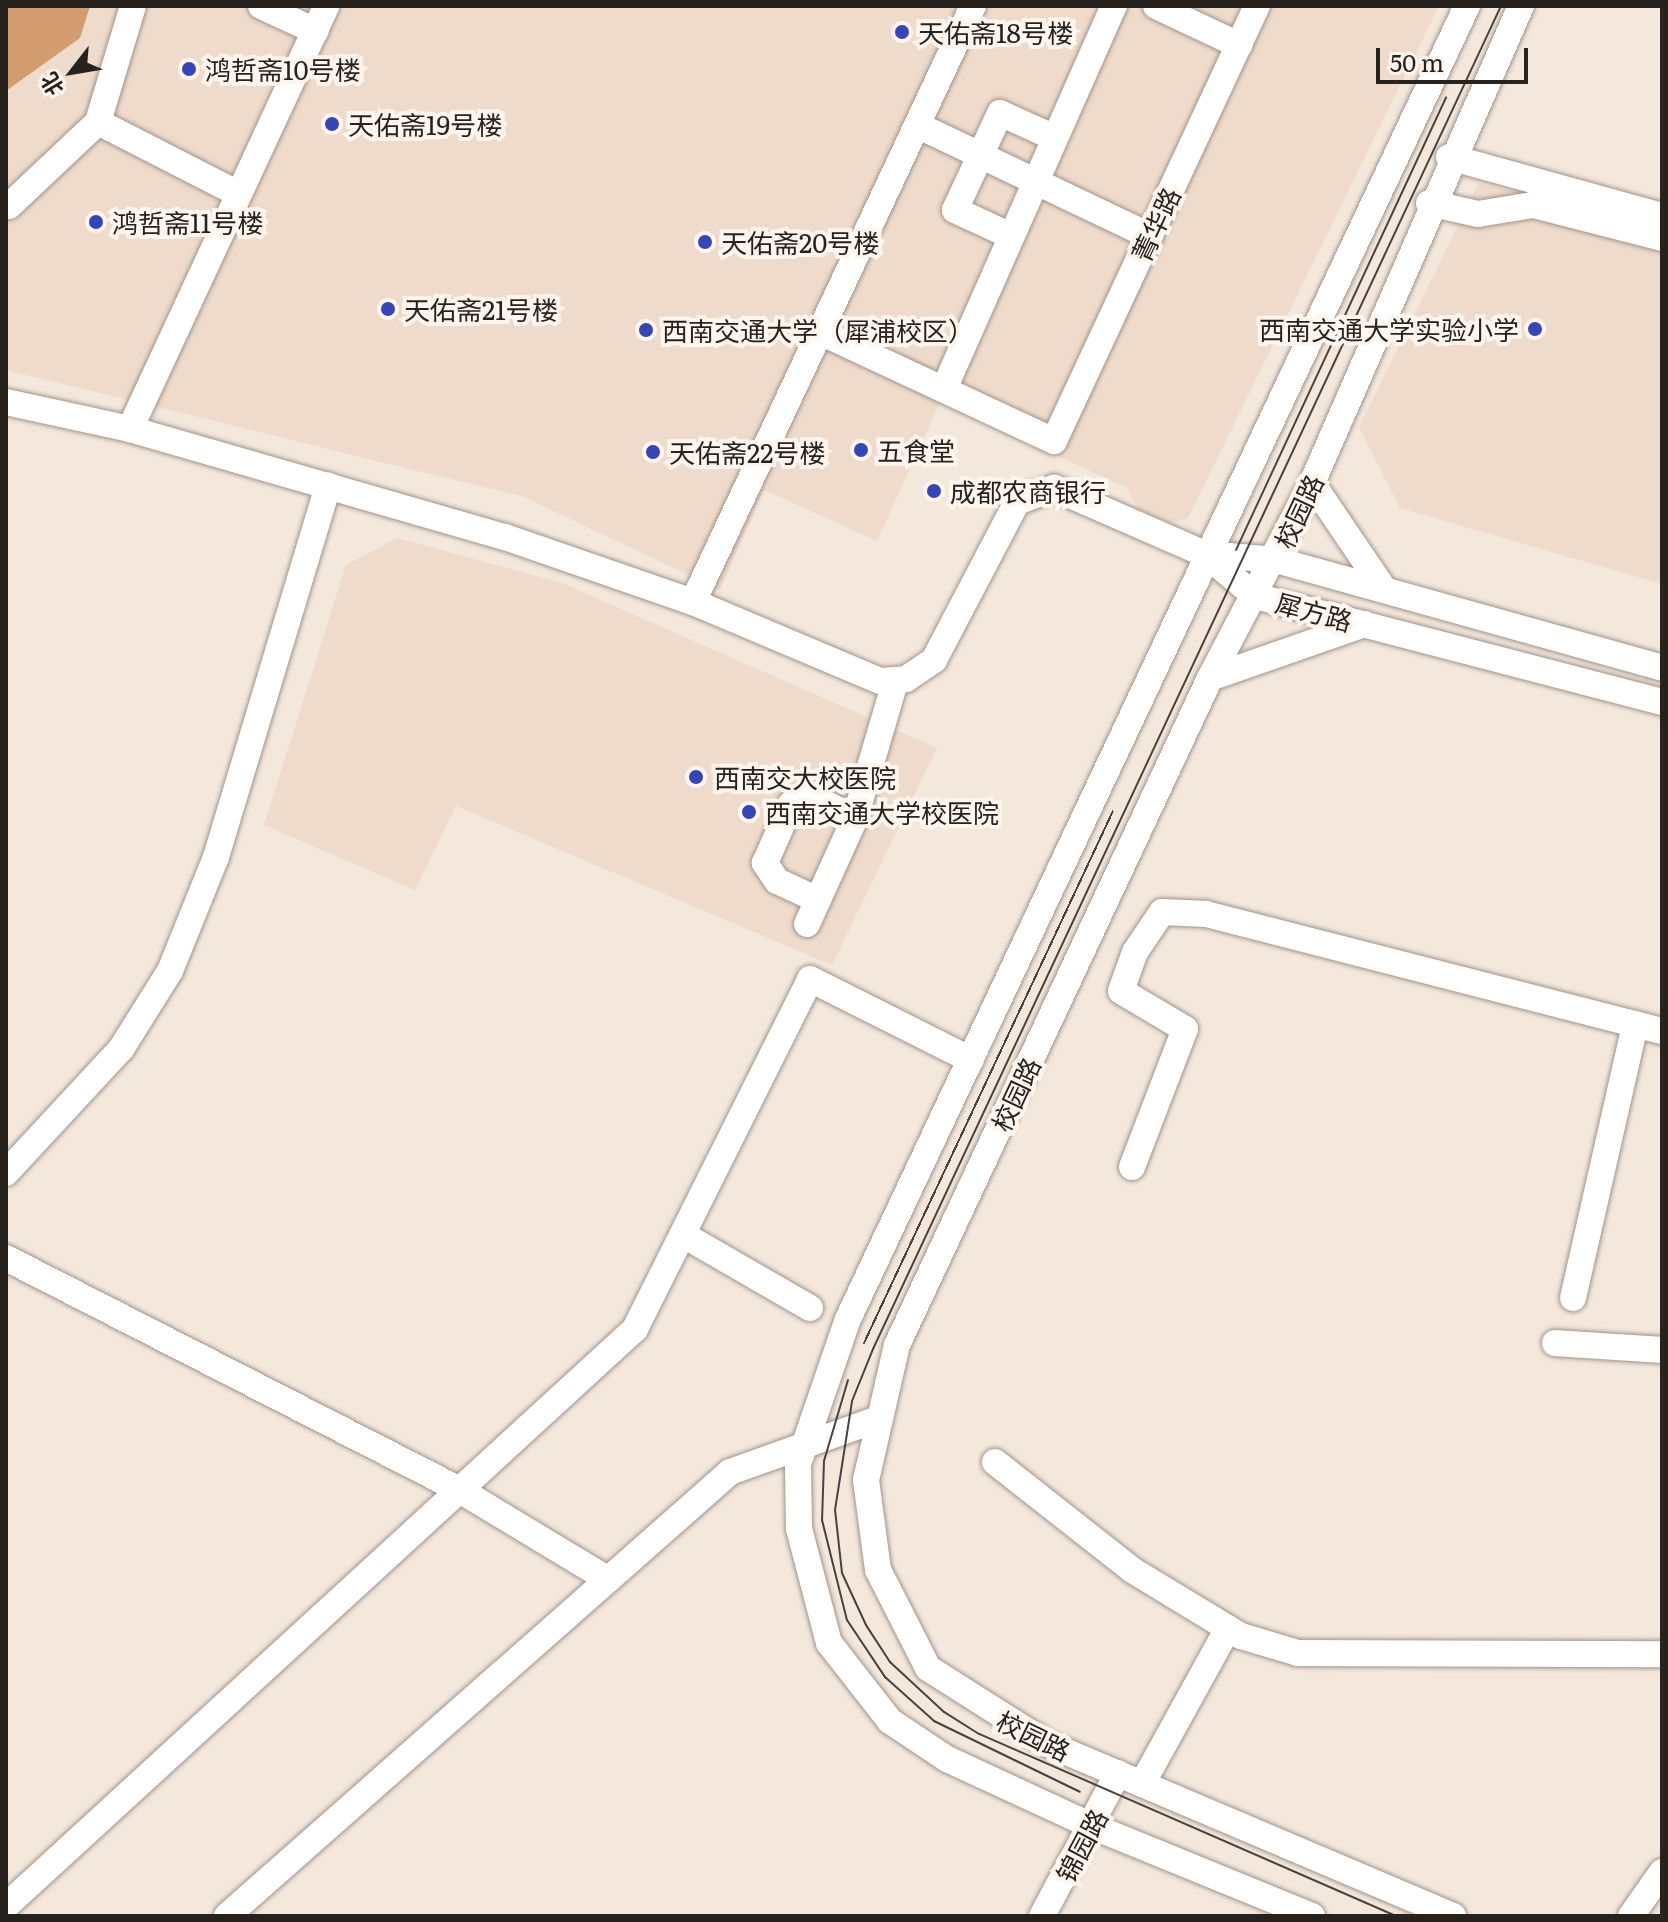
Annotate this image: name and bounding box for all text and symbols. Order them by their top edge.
place label: 天佑斋18号楼 [918,16,1073,48]
marker: 天佑斋18号楼 [893,23,911,41]
north arrow [32,32,112,112]
scale bar [1380,32,1532,82]
text: 50 m [1390,44,1444,79]
place label: 鸿哲斋10号楼 [205,53,361,85]
marker: 鸿哲斋10号楼 [180,60,198,78]
text: 北 [31,67,71,103]
place label: 天佑斋19号楼 [348,108,502,140]
marker: 天佑斋19号楼 [323,115,341,133]
street label: 菁华路 [1124,182,1186,266]
place label: 鸿哲斋11号楼 [112,206,263,238]
marker: 鸿哲斋11号楼 [87,213,105,231]
place label: 天佑斋20号楼 [721,226,879,258]
marker: 天佑斋20号楼 [696,233,714,251]
place label: 天佑斋21号楼 [404,293,558,325]
marker: 天佑斋21号楼 [379,300,397,318]
place label: 西南交通大学实验小学 [1259,313,1519,345]
place label: 西南交通大学（犀浦校区） [662,314,974,346]
marker: 西南交通大学实验小学 [1526,320,1544,338]
marker: 西南交通大学（犀浦校区） [637,321,655,339]
place label: 五食堂 [877,434,955,466]
place label: 天佑斋22号楼 [669,436,825,468]
marker: 五食堂 [852,441,870,459]
marker: 天佑斋22号楼 [644,443,662,461]
street label: 校园路 [1267,469,1329,553]
place label: 成都农商银行 [950,475,1106,507]
marker: 成都农商银行 [925,482,943,500]
street label: 犀方路 [1272,586,1356,636]
place label: 西南交大校医院 [714,761,896,793]
marker: 西南交大校医院 [685,766,707,788]
place label: 西南交通大学校医院 [765,796,999,828]
marker: 西南交通大学校医院 [740,803,758,821]
street label: 校园路 [984,1052,1046,1136]
street label: 校园路 [992,1704,1076,1766]
street label: 锦园路 [1049,1803,1113,1887]

